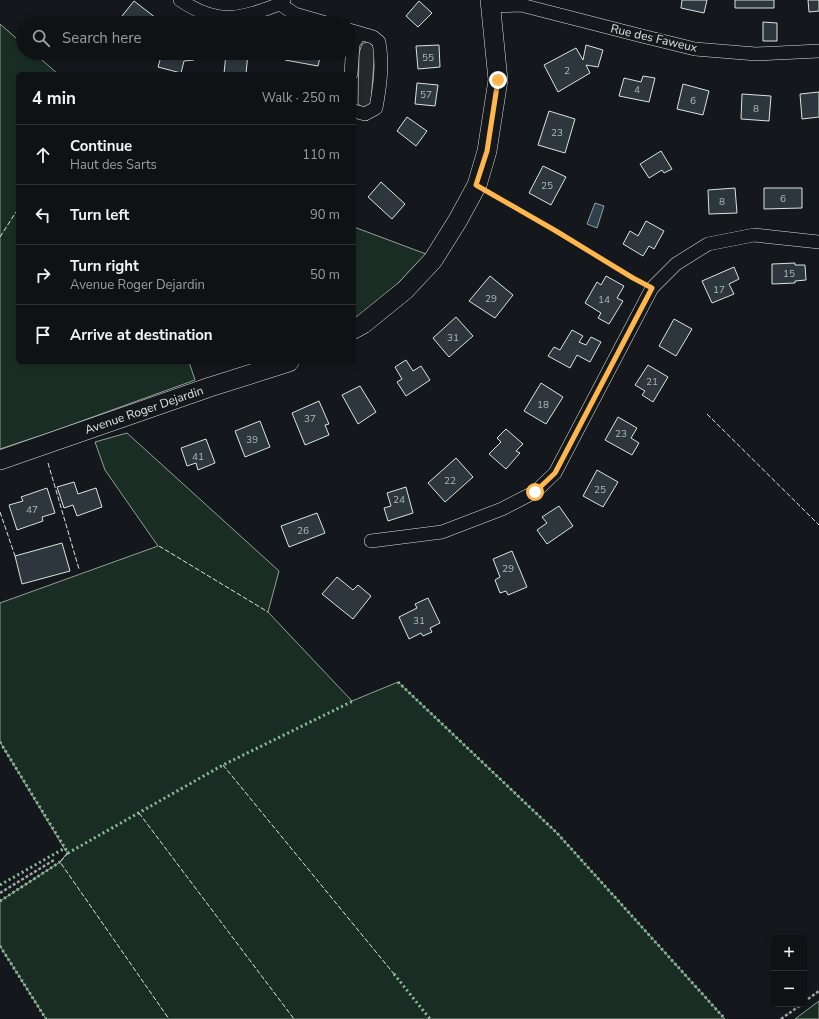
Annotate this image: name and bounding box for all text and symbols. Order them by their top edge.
search box [16,16,356,60]
street label: Rue des Faweux [609,20,700,56]
icon: search [30,27,52,49]
text: Search here [62,28,142,48]
house number: 55 [422,51,434,65]
house number: 2 [564,64,570,78]
route end [489,71,507,89]
house number: 4 [634,83,640,97]
text: 4 min [32,87,76,110]
house number: 57 [420,88,432,102]
text: Walk · 250 m [262,89,340,107]
house number: 6 [690,94,696,108]
house number: 8 [753,102,759,116]
house number: 23 [551,126,563,140]
text: Continue [70,136,132,156]
icon: ahead [32,144,54,166]
text: 110 m [302,146,340,164]
text: Haut des Sarts [70,156,157,174]
house number: 25 [541,179,553,193]
house number: 6 [780,192,786,206]
house number: 8 [719,195,725,209]
icon: left [32,204,54,226]
text: Turn left [70,205,129,225]
text: 90 m [310,206,340,224]
text: Turn right [70,256,139,276]
icon: right [32,264,54,286]
text: 50 m [310,266,340,284]
house number: 15 [783,267,795,281]
text: Avenue Roger Dejardin [70,276,205,294]
house number: 17 [713,283,725,297]
house number: 29 [485,292,497,306]
house number: 14 [598,293,610,307]
icon: arrive [32,324,54,346]
text: Arrive at destination [70,325,213,345]
house number: 31 [447,331,459,345]
house number: 21 [646,375,658,389]
street label: Avenue Roger Dejardin [82,382,206,438]
house number: 18 [537,398,549,412]
house number: 37 [304,412,316,426]
house number: 23 [615,427,627,441]
house number: 39 [246,433,258,447]
house number: 41 [192,450,204,464]
house number: 22 [444,474,456,488]
route start [526,483,544,501]
house number: 25 [594,483,606,497]
house number: 24 [393,493,405,507]
house number: 47 [26,503,38,517]
house number: 26 [297,524,309,538]
house number: 29 [502,562,514,576]
house number: 31 [413,614,425,628]
map controls [771,935,807,1007]
button: + [771,935,807,971]
button: − [771,971,807,1007]

